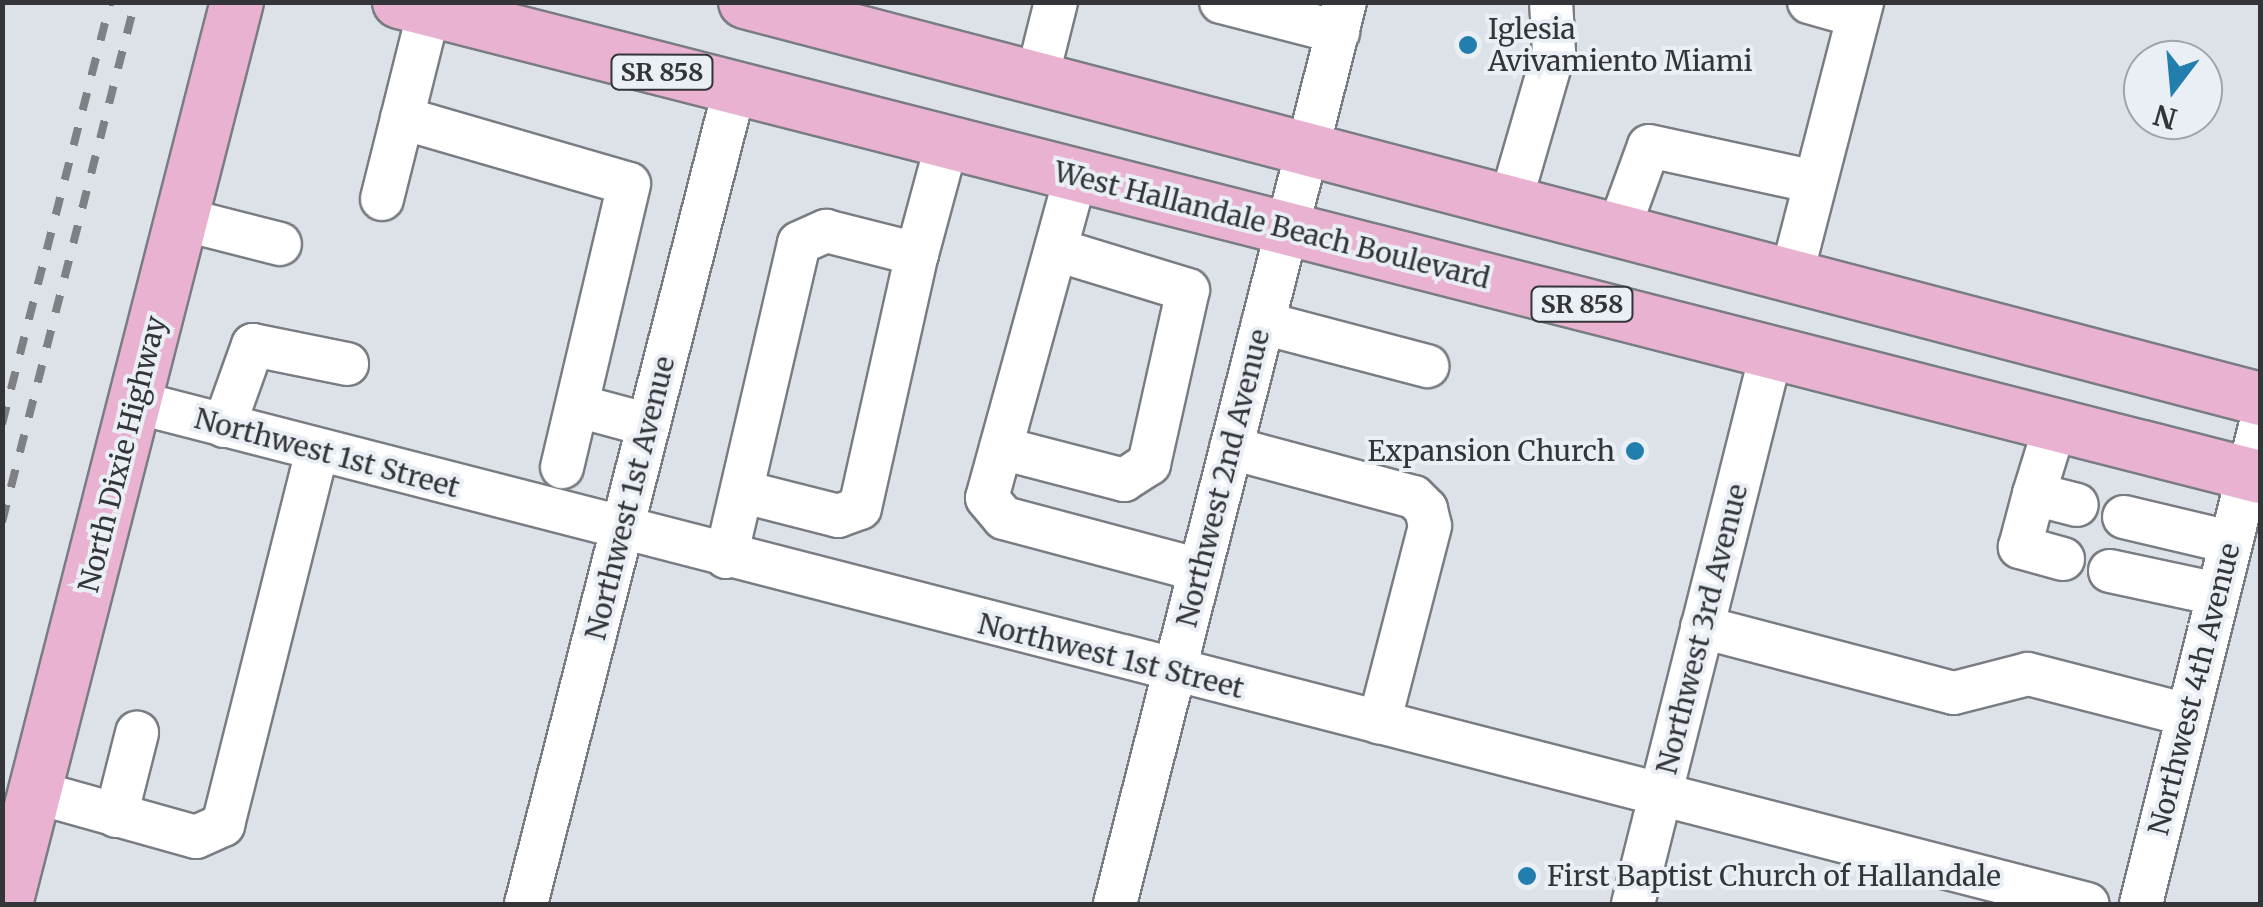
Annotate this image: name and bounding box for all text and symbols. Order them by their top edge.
place label: Iglesia Avivamiento Miami [1488,12,1753,78]
marker: Iglesia Avivamiento Miami [1457,34,1479,56]
north arrow [2123,40,2223,140]
road number: SR 858 [610,52,714,92]
text: N [2150,97,2181,137]
street label: West Hallandale Beach Boulevard [1051,155,1493,295]
road number: SR 858 [1530,284,1634,324]
street label: North Dixie Highway [71,312,173,596]
street label: Northwest 2nd Avenue [1170,326,1276,630]
street label: Northwest 1st Avenue [579,353,681,643]
street label: Northwest 1st Street [191,401,463,505]
place label: Expansion Church [1368,434,1615,468]
marker: Expansion Church [1624,440,1646,462]
street label: Northwest 3rd Avenue [1650,481,1754,777]
street label: Northwest 4th Avenue [2141,540,2247,838]
street label: Northwest 1st Street [975,607,1247,705]
place label: First Baptist Church of Hallandale [1547,859,2001,893]
marker: First Baptist Church of Hallandale [1516,865,1538,887]

